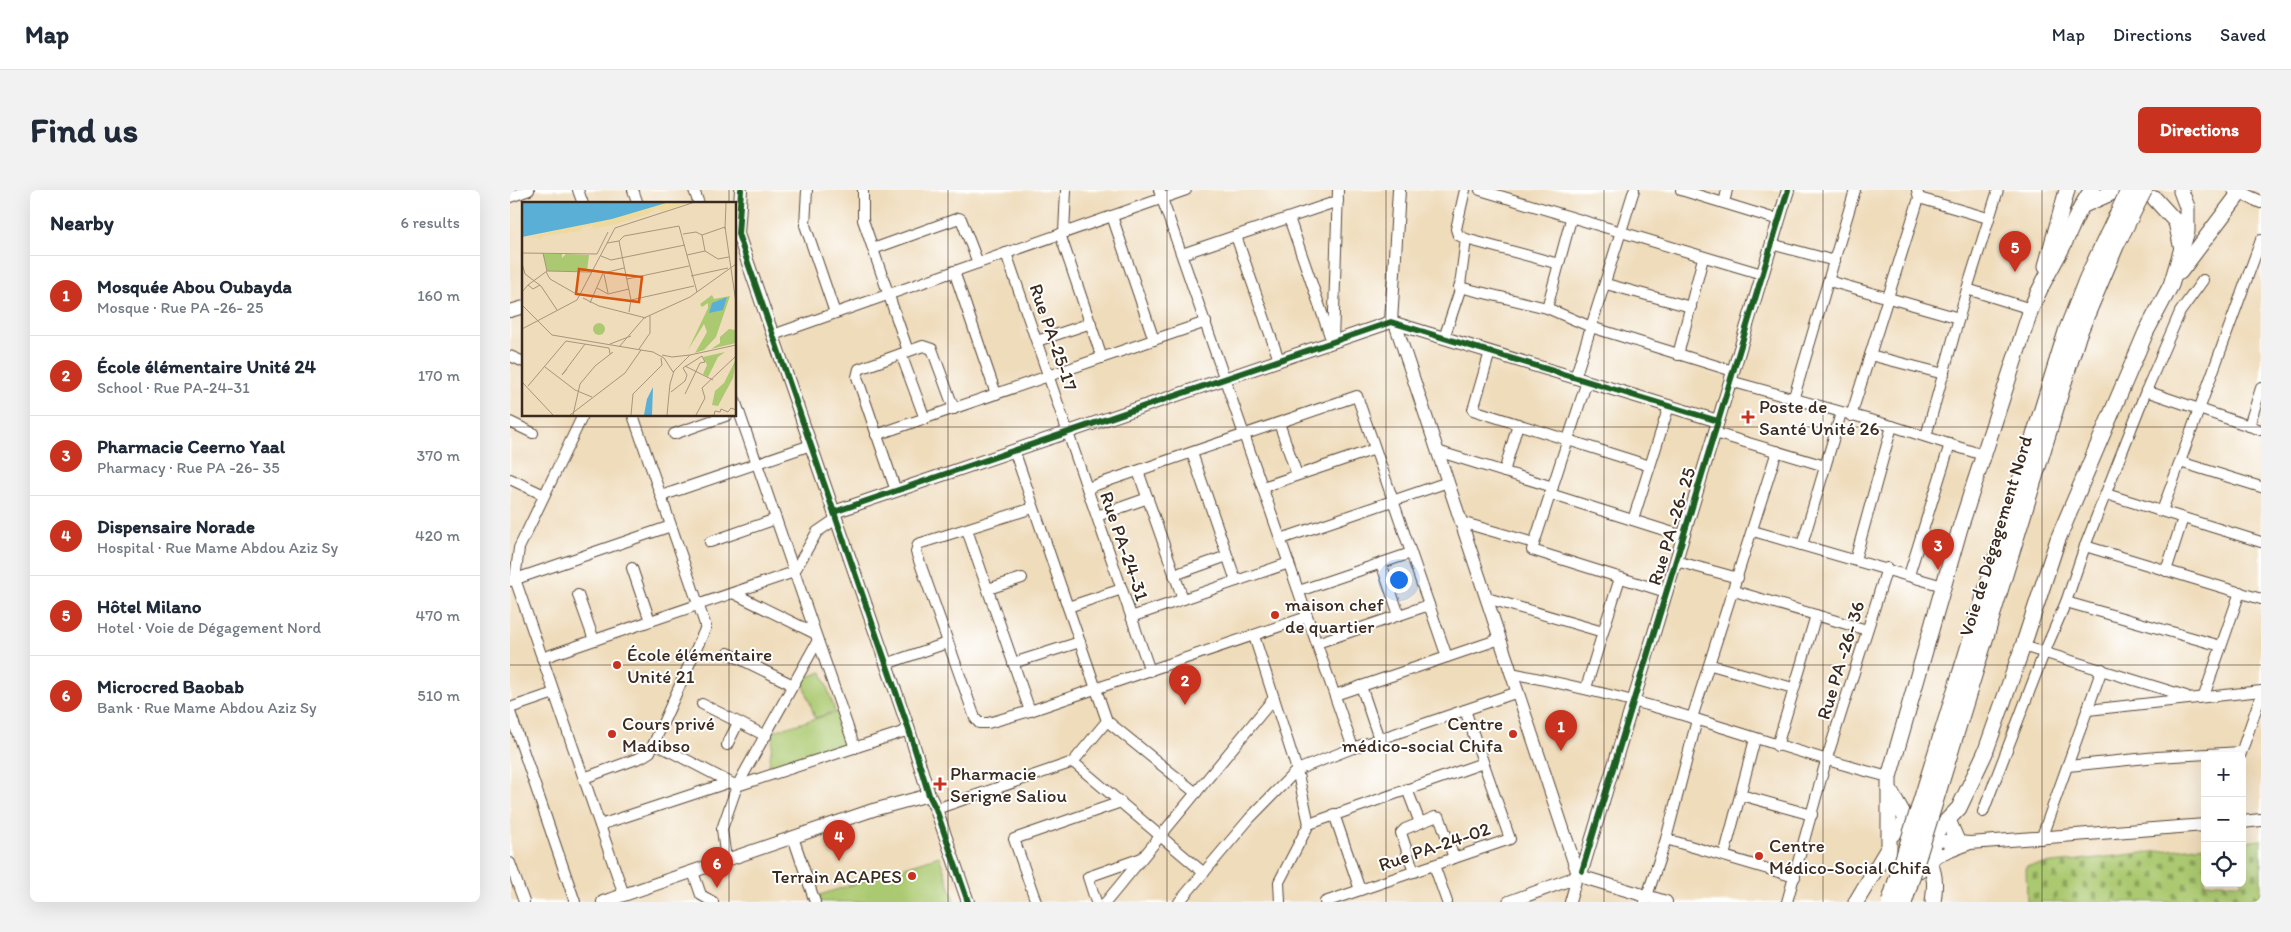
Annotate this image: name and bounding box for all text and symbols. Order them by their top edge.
text: Map [25,20,69,49]
text: Map [2052,24,2085,46]
text: Directions [2113,24,2192,46]
text: Saved [2220,24,2266,46]
button: Directions [2138,107,2261,153]
text: Find us [30,109,138,151]
inset map [522,202,736,416]
text: Nearby [50,210,114,235]
text: 6 results [400,213,460,232]
pin: 5 [1999,231,2031,272]
text: Mosquée Abou Oubayda [97,275,292,298]
street label: Rue PA-25-17 [1024,281,1083,394]
text: 1 [62,286,70,305]
text: 160 m [417,286,460,305]
text: Mosque · Rue PA -26- 25 [97,298,263,317]
text: École élémentaire Unité 24 [97,355,316,378]
text: 2 [62,366,70,385]
text: 170 m [418,366,460,385]
text: School · Rue PA-24-31 [97,378,250,397]
place label: Poste de Santé Unité 26 [1759,395,1880,440]
marker: Poste de Santé Unité 26 [1741,410,1755,424]
street label: Voie de Dégagement Nord [1954,433,2037,639]
text: Pharmacie Ceerno Yaal [97,435,285,458]
text: 3 [62,446,70,465]
text: 370 m [416,446,460,465]
text: Pharmacy · Rue PA -26- 35 [97,458,280,477]
street label: Rue PA -26- 25 [1643,464,1700,588]
street label: Rue PA-24-31 [1095,488,1154,604]
text: Dispensaire Norade [97,515,255,538]
text: 4 [61,526,71,545]
text: 420 m [415,526,460,545]
pin: 3 [1922,529,1954,570]
text: Hospital · Rue Mame Abdou Aziz Sy [97,538,338,557]
your location [1386,567,1412,593]
place label: maison chef de quartier [1285,593,1385,638]
text: Hôtel Milano [97,595,201,618]
street label: Rue PA -26- 36 [1812,598,1869,722]
text: 5 [62,606,70,625]
text: 470 m [416,606,460,625]
marker: maison chef de quartier [1269,609,1281,621]
text: Hotel · Voie de Dégagement Nord [97,618,321,637]
place label: École élémentaire Unité 21 [627,643,772,688]
marker: École élémentaire Unité 21 [611,659,623,671]
pin: 2 [1169,664,1201,705]
text: Microcred Baobab [97,675,244,698]
text: 6 [62,686,70,705]
text: 510 m [417,686,460,705]
text: Bank · Rue Mame Abdou Aziz Sy [97,698,317,717]
pin: 1 [1545,710,1577,751]
place label: Cours privé Madibso [622,712,715,757]
place label: Centre médico-social Chifa [1342,712,1503,757]
marker: Cours privé Madibso [606,728,618,740]
marker: Centre médico-social Chifa [1507,728,1519,740]
map controls [2201,752,2246,887]
button: + [2201,752,2246,797]
place label: Pharmacie Serigne Saliou [950,762,1067,807]
marker: Pharmacie Serigne Saliou [934,778,946,790]
button: − [2201,797,2246,842]
street label: Rue PA-24-02 [1375,817,1493,876]
pin: 4 [823,820,855,861]
place label: Centre Médico-Social Chifa [1769,834,1931,879]
button: locate [2201,842,2246,887]
pin: 6 [701,847,733,888]
marker: Centre Médico-Social Chifa [1753,850,1765,862]
place label: Terrain ACAPES [772,865,902,888]
marker: Terrain ACAPES [906,870,918,882]

